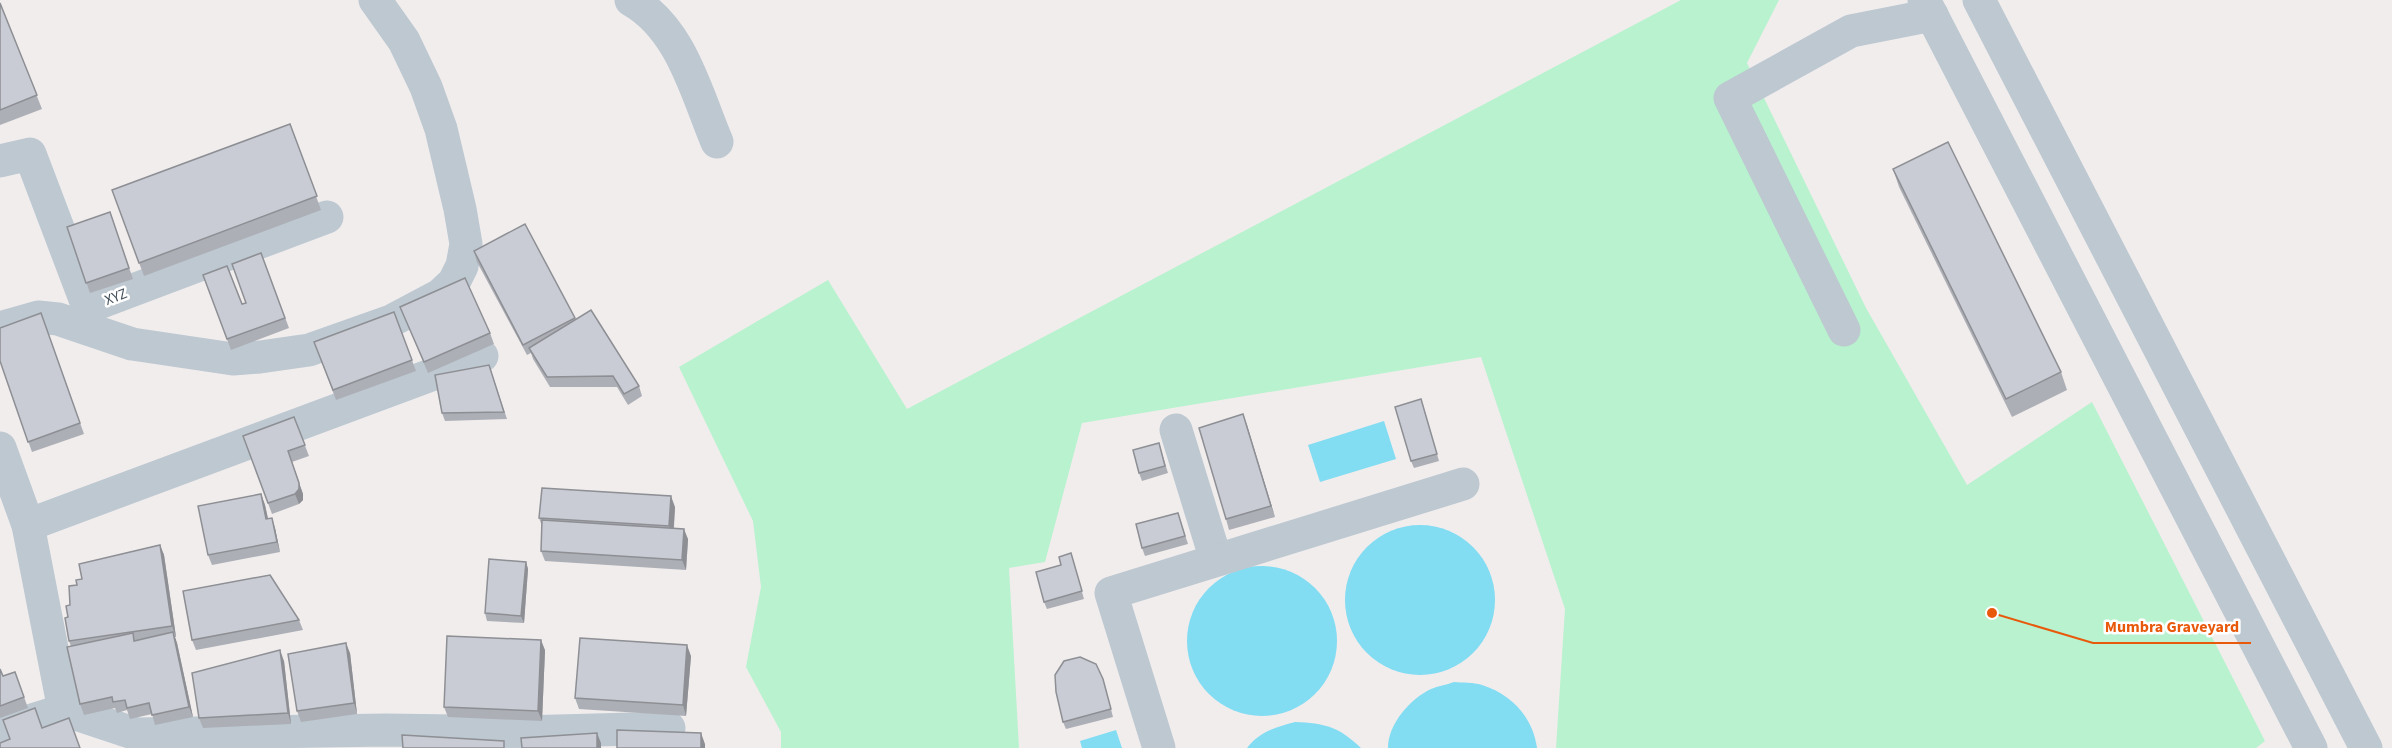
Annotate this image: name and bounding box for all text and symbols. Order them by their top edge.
street label: XYZ [102,283,130,311]
callout: Mumbra Graveyard [2093,609,2251,643]
text: Mumbra Graveyard [2105,616,2239,638]

